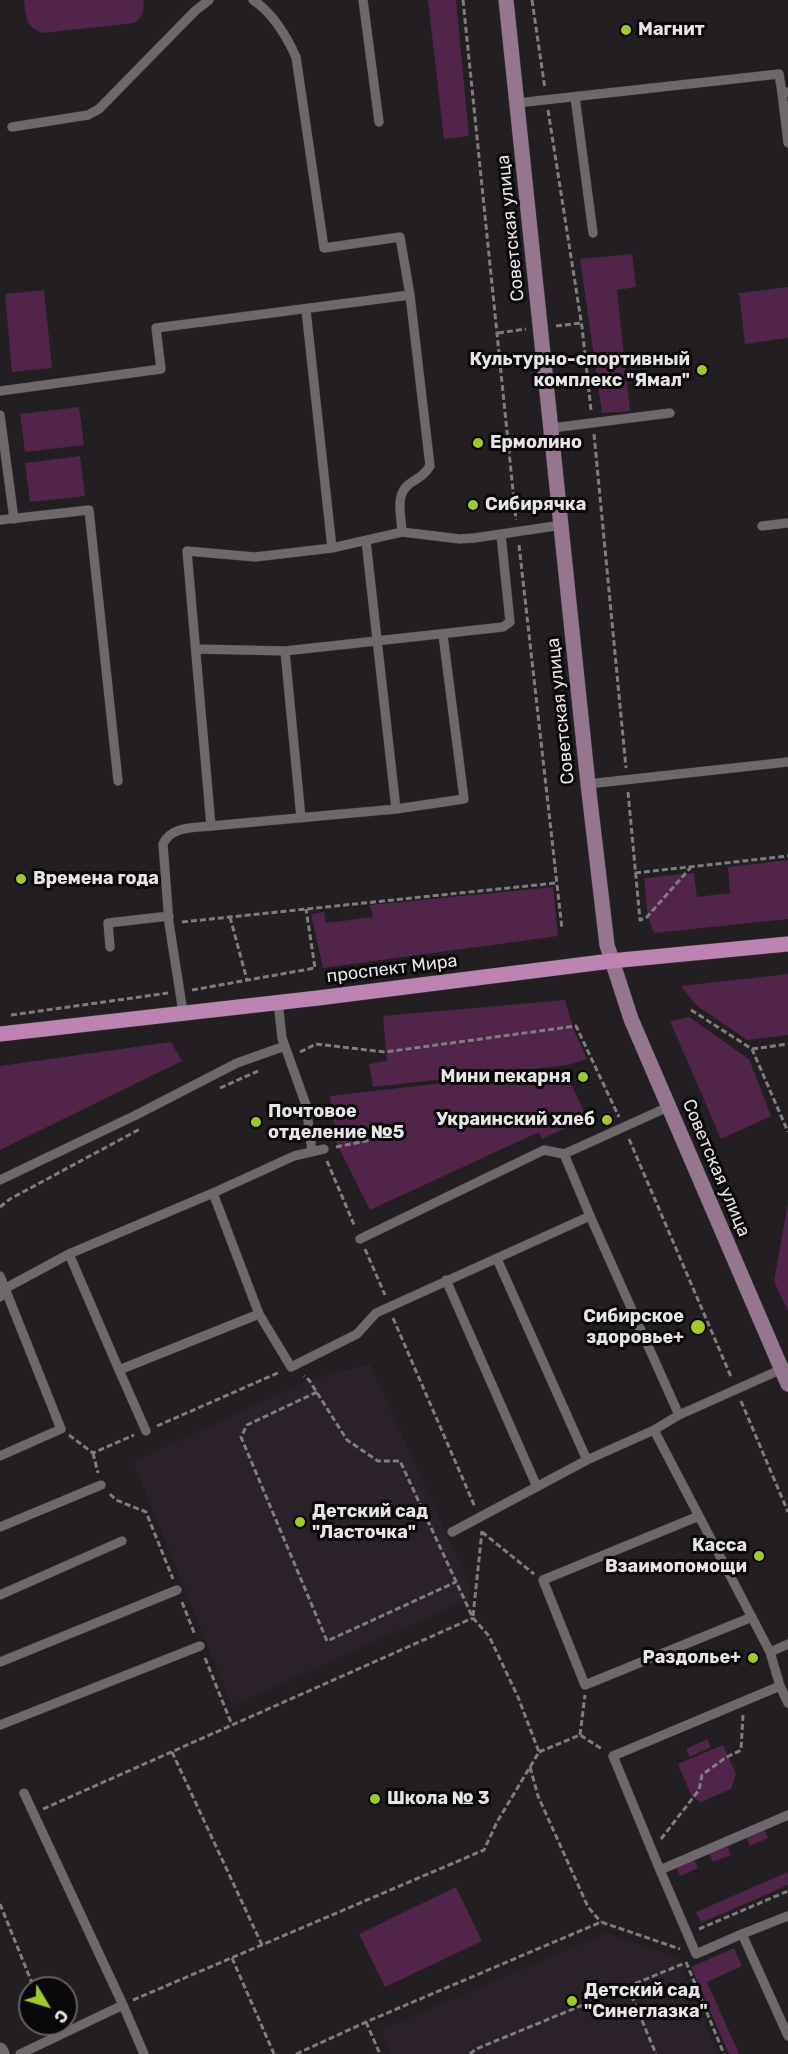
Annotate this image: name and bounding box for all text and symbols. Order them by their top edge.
place label: Магнит [638,19,705,41]
marker: Магнит [619,23,633,37]
street label: Советская улица [493,154,529,302]
place label: Культурно-спортивный комплекс "Ямал" [470,349,690,392]
marker: Культурно-спортивный комплекс "Ямал" [695,363,709,377]
place label: Ермолино [490,432,582,454]
marker: Ермолино [471,436,485,450]
place label: Сибирячка [485,494,586,516]
marker: Сибирячка [466,498,480,512]
street label: Советская улица [543,637,579,785]
place label: Времена года [33,868,159,890]
marker: Времена года [14,872,28,886]
street label: проспект Мира [325,950,459,988]
place label: Мини пекарня [441,1066,571,1088]
marker: Мини пекарня [576,1070,590,1084]
street label: Советская улица [677,1096,755,1240]
place label: Почтовое отделение №5 [268,1101,404,1144]
place label: Украинский хлеб [436,1109,595,1131]
marker: Украинский хлеб [600,1113,614,1127]
marker: Почтовое отделение №5 [249,1115,263,1129]
place label: Сибирское здоровье+ [583,1306,684,1348]
marker: Сибирское здоровье+ [689,1318,707,1336]
place label: Детский сад "Ласточка" [312,1501,428,1544]
marker: Детский сад "Ласточка" [293,1515,307,1529]
place label: Касса Взаимопомощи [605,1535,747,1578]
marker: Касса Взаимопомощи [752,1549,766,1563]
place label: Раздолье+ [643,1647,741,1669]
marker: Раздолье+ [746,1651,760,1665]
place label: Школа № 3 [387,1788,490,1810]
marker: Школа № 3 [368,1792,382,1806]
north arrow [18,1976,78,2036]
place label: Детский сад "Синеглазка" [584,1980,708,2022]
marker: Детский сад "Синеглазка" [565,1994,579,2008]
text: С [50,2006,72,2026]

